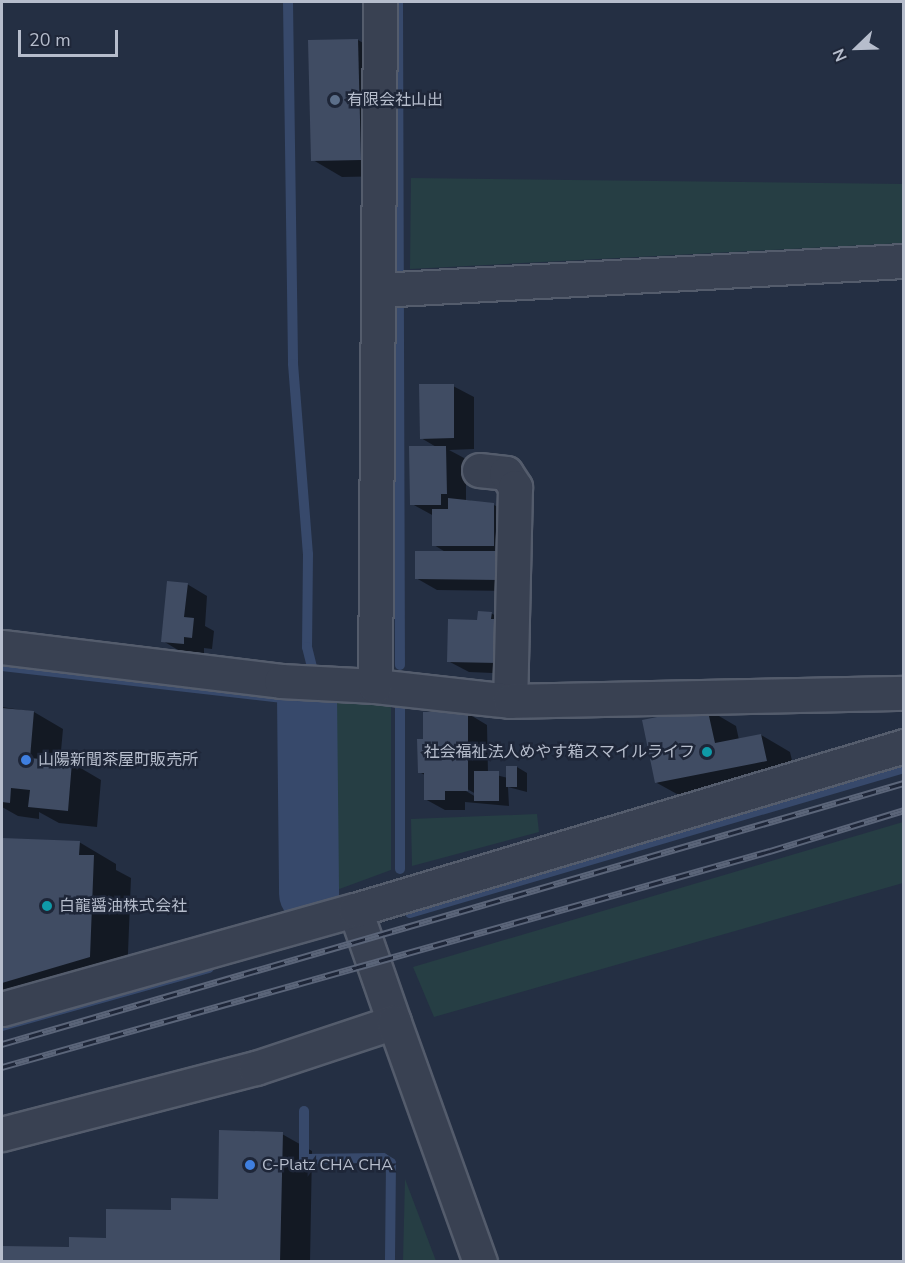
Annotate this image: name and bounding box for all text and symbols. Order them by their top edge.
scale bar [21,18,122,56]
north arrow [827,18,887,78]
text: 20 m [29,28,71,52]
text: N [828,45,853,65]
place label: 有限会社山出 [347,90,443,110]
marker: 有限会社山出 [328,93,342,107]
place label: 社会福祉法人めやす箱スマイルライフ [423,742,695,762]
marker: 社会福祉法人めやす箱スマイルライフ [700,745,714,759]
place label: 山陽新聞茶屋町販売所 [38,750,198,770]
marker: 山陽新聞茶屋町販売所 [19,753,33,767]
place label: 白龍醤油株式会社 [59,896,187,916]
marker: 白龍醤油株式会社 [40,899,54,913]
place label: C-Platz CHA CHA [262,1155,393,1175]
marker: C-Platz CHA CHA [243,1158,257,1172]

